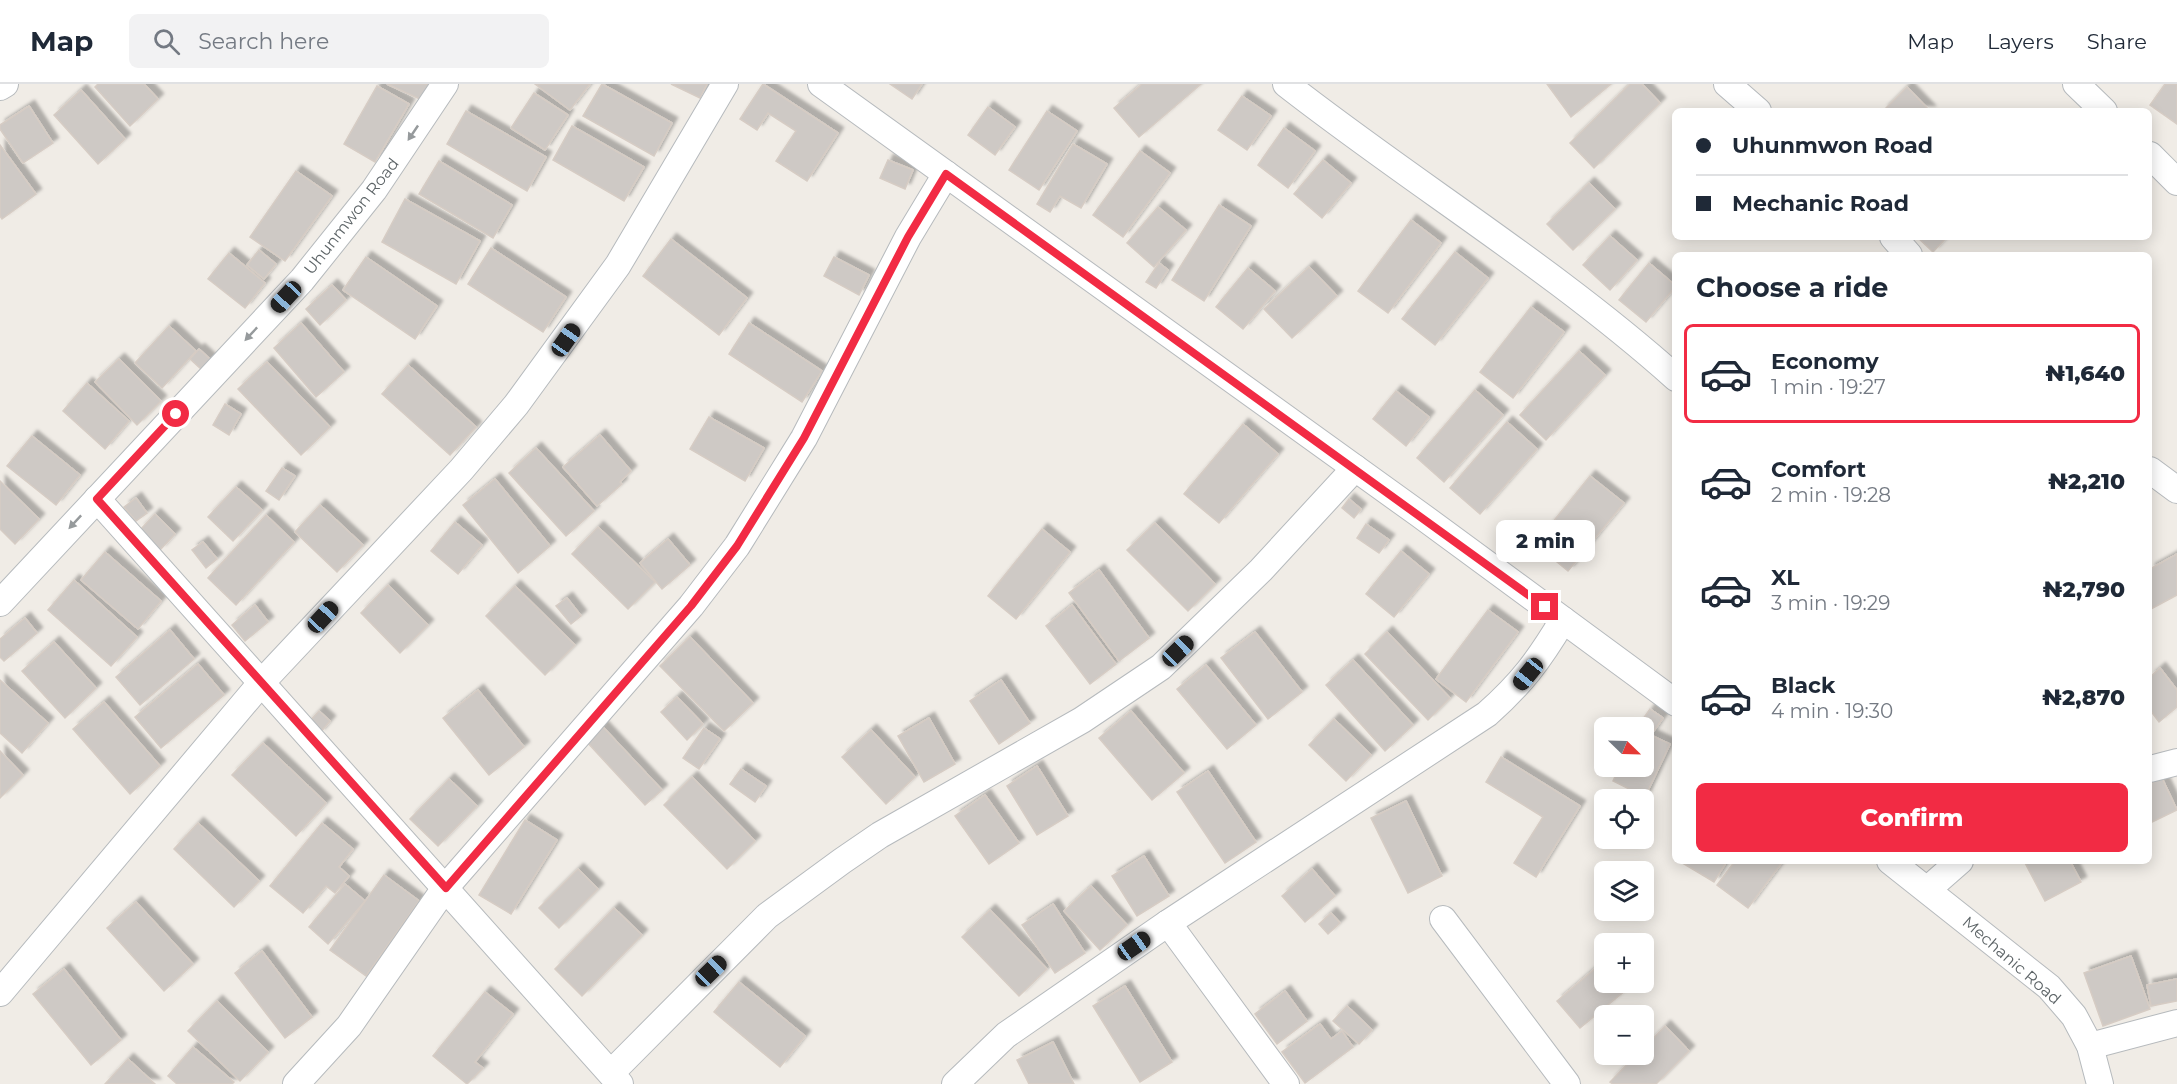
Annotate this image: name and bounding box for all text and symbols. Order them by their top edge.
search box [129,14,549,68]
text: Map [30,24,93,58]
icon: search [150,25,183,58]
text: Search here [198,28,329,55]
text: Map [1907,29,1954,54]
text: Layers [1987,29,2054,54]
text: Share [2087,29,2147,54]
one-way arrow [408,125,419,141]
text: Uhunmwon Road [1732,132,1933,159]
street label: Uhunmwon Road [300,154,403,278]
text: Mechanic Road [1732,190,1909,217]
text: Choose a ride [1696,271,1888,304]
car [267,278,305,316]
car [548,320,584,360]
one-way arrow [244,326,258,341]
icon: car [1699,347,1753,401]
text: Economy [1771,348,1879,375]
text: ₦1,640 [2045,360,2125,387]
text: 1 min · 19:27 [1771,375,1886,399]
route start [162,400,189,427]
icon: car [1699,455,1753,509]
text: Comfort [1771,456,1866,483]
text: ₦2,210 [2048,468,2125,495]
text: 2 min · 19:28 [1771,483,1891,507]
one-way arrow [68,515,82,530]
callout: 2 min [1496,520,1594,562]
text: 2 min [1516,529,1575,553]
icon: car [1699,563,1753,617]
text: XL [1771,564,1800,591]
text: ₦2,790 [2043,576,2125,603]
text: 3 min · 19:29 [1771,591,1890,615]
route end [1531,593,1558,620]
car [304,598,342,636]
car [1159,632,1197,670]
car [1510,654,1546,694]
icon: car [1699,671,1753,725]
text: Black [1771,672,1835,699]
text: ₦2,870 [2042,684,2125,711]
text: 4 min · 19:30 [1771,699,1893,723]
north arrow [1594,717,1654,777]
map controls [1594,717,1654,1065]
button: Confirm [1696,783,2128,852]
button: locate [1594,789,1654,849]
button: layers [1594,861,1654,921]
street label: Mechanic Road [1959,912,2065,1008]
car [1114,928,1154,964]
button: + [1594,933,1654,993]
car [692,952,730,990]
button: − [1594,1005,1654,1065]

